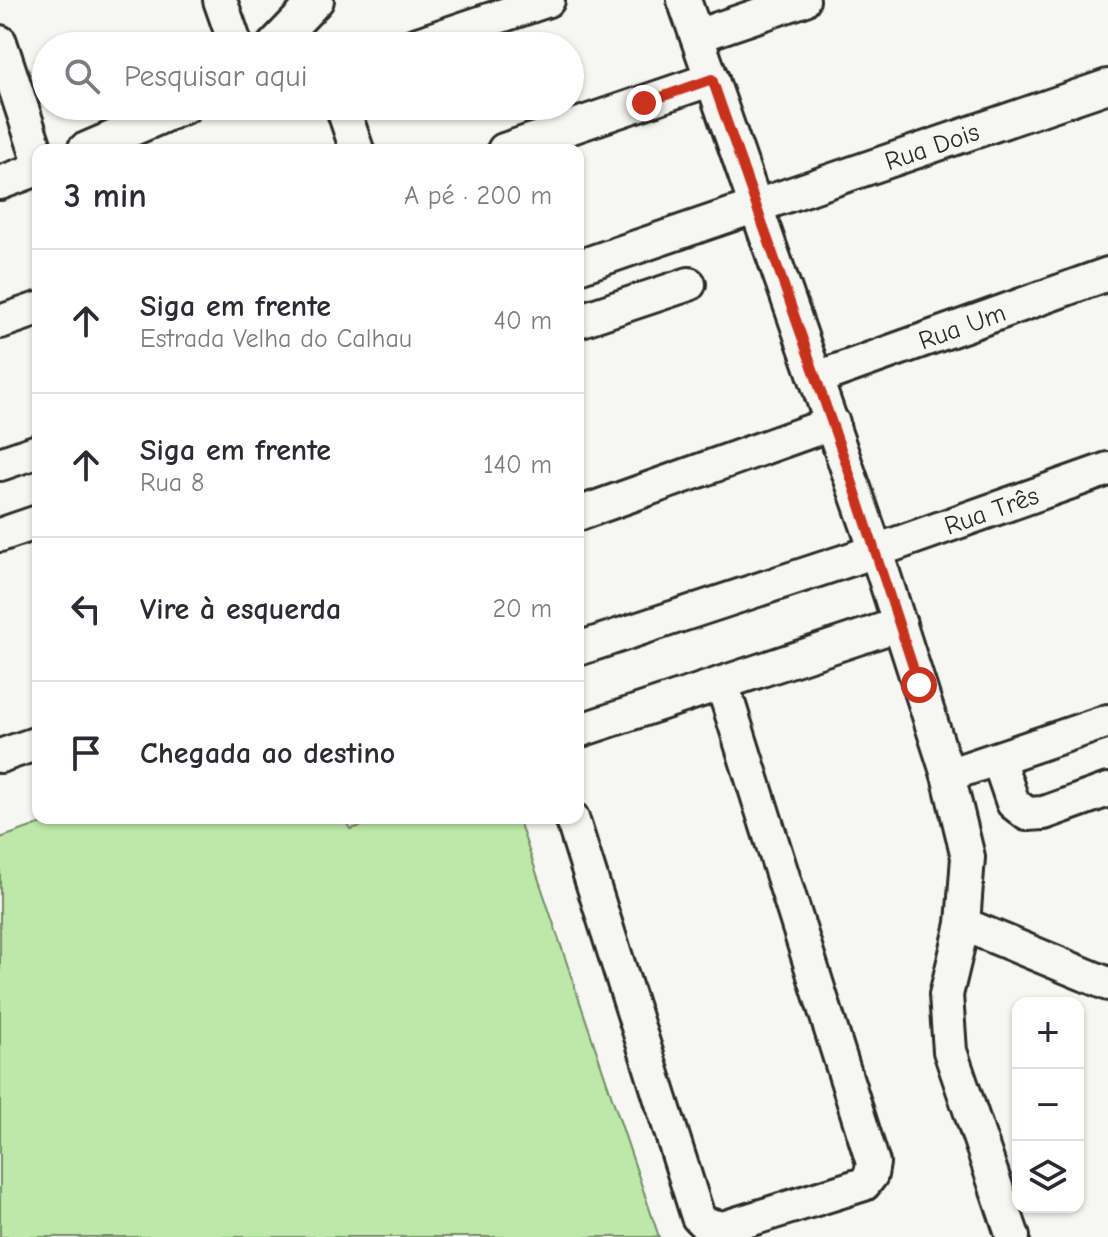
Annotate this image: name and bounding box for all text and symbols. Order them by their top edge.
search box [32,32,584,120]
icon: search [60,54,104,98]
text: Pesquisar aqui [124,59,307,94]
route end [626,85,662,121]
street label: Rua Dois [881,117,983,177]
text: 3 min [64,176,147,216]
text: A pé · 200 m [404,181,552,211]
text: Siga em frente [140,289,331,324]
street label: Rua Um [915,298,1010,356]
icon: ahead [64,299,108,343]
text: 40 m [493,306,552,336]
text: Estrada Velha do Calhau [140,324,412,354]
text: Siga em frente [140,433,331,468]
icon: ahead [64,443,108,487]
text: 140 m [483,450,552,480]
text: Rua 8 [140,468,204,498]
street label: Rua Três [940,481,1043,542]
icon: left [64,587,108,631]
text: Vire à esquerda [140,592,341,627]
text: 20 m [492,594,552,624]
route start [901,667,937,703]
icon: arrive [64,731,108,775]
text: Chegada ao destino [140,736,395,771]
map controls [1012,997,1084,1213]
button: + [1012,997,1084,1069]
button: − [1012,1069,1084,1141]
button: layers [1012,1141,1084,1213]

